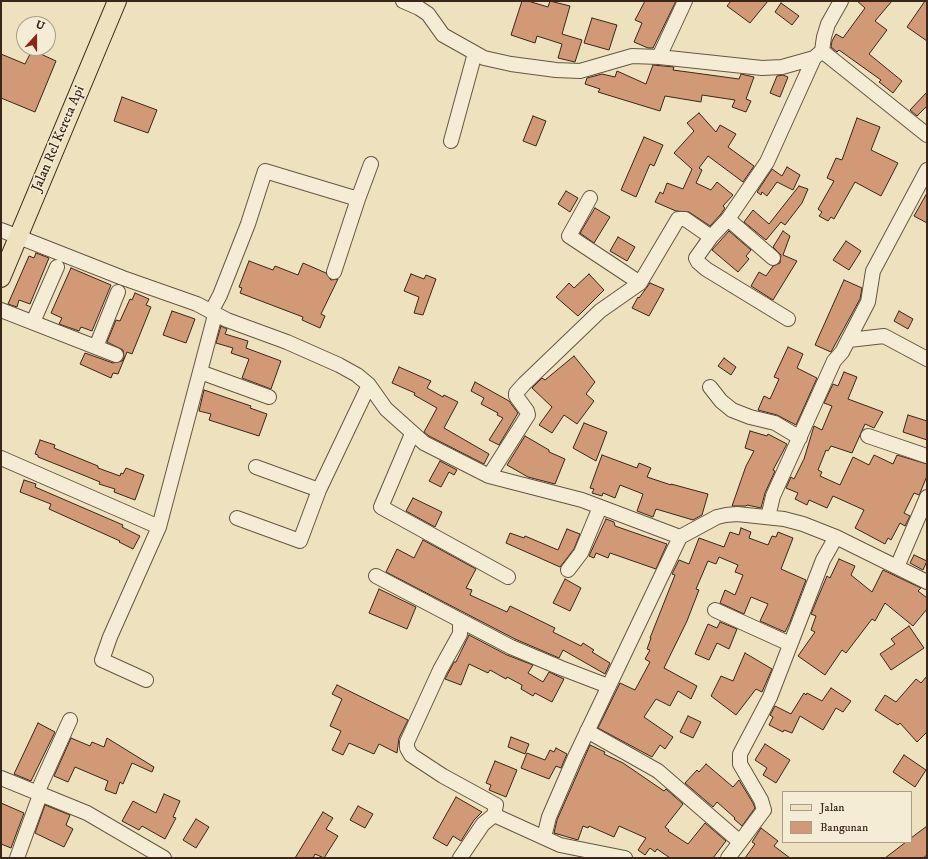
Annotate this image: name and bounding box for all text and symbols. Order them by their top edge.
north arrow [16,16,56,56]
text: U [33,18,46,34]
street label: Jalan Rel Kereta Api [29,84,89,194]
legend [782,791,912,843]
text: Jalan [820,800,845,815]
text: Bangunan [820,820,868,835]

